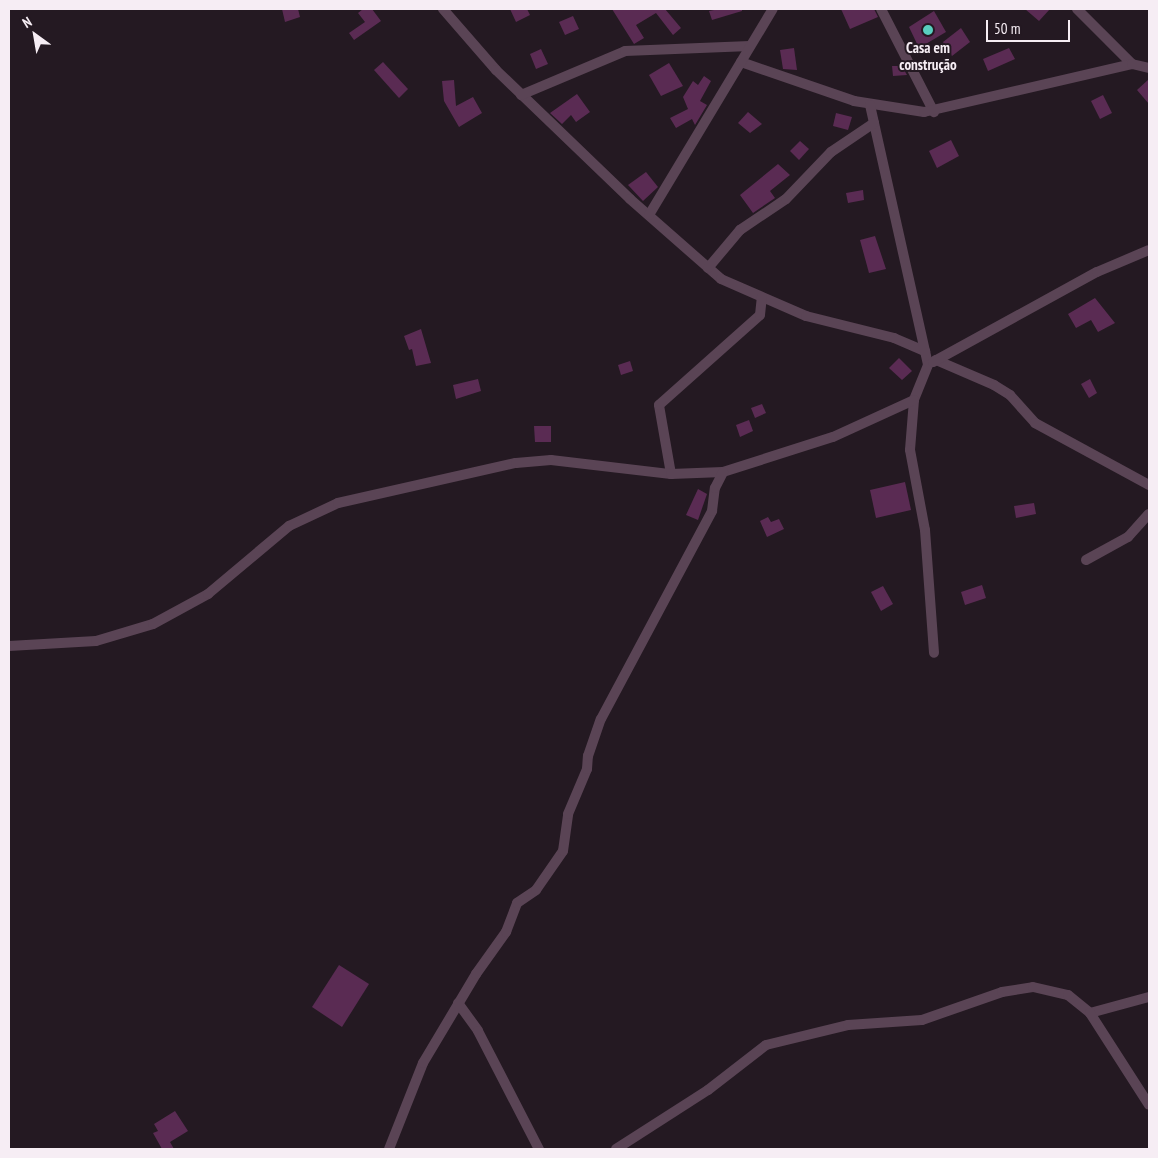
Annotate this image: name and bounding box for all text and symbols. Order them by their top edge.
north arrow [10,10,60,60]
scale bar [988,10,1072,42]
text: N [19,13,35,32]
text: 50 m [994,19,1020,38]
marker: Casa em construção [922,24,934,36]
place label: Casa em construção [899,38,957,73]

